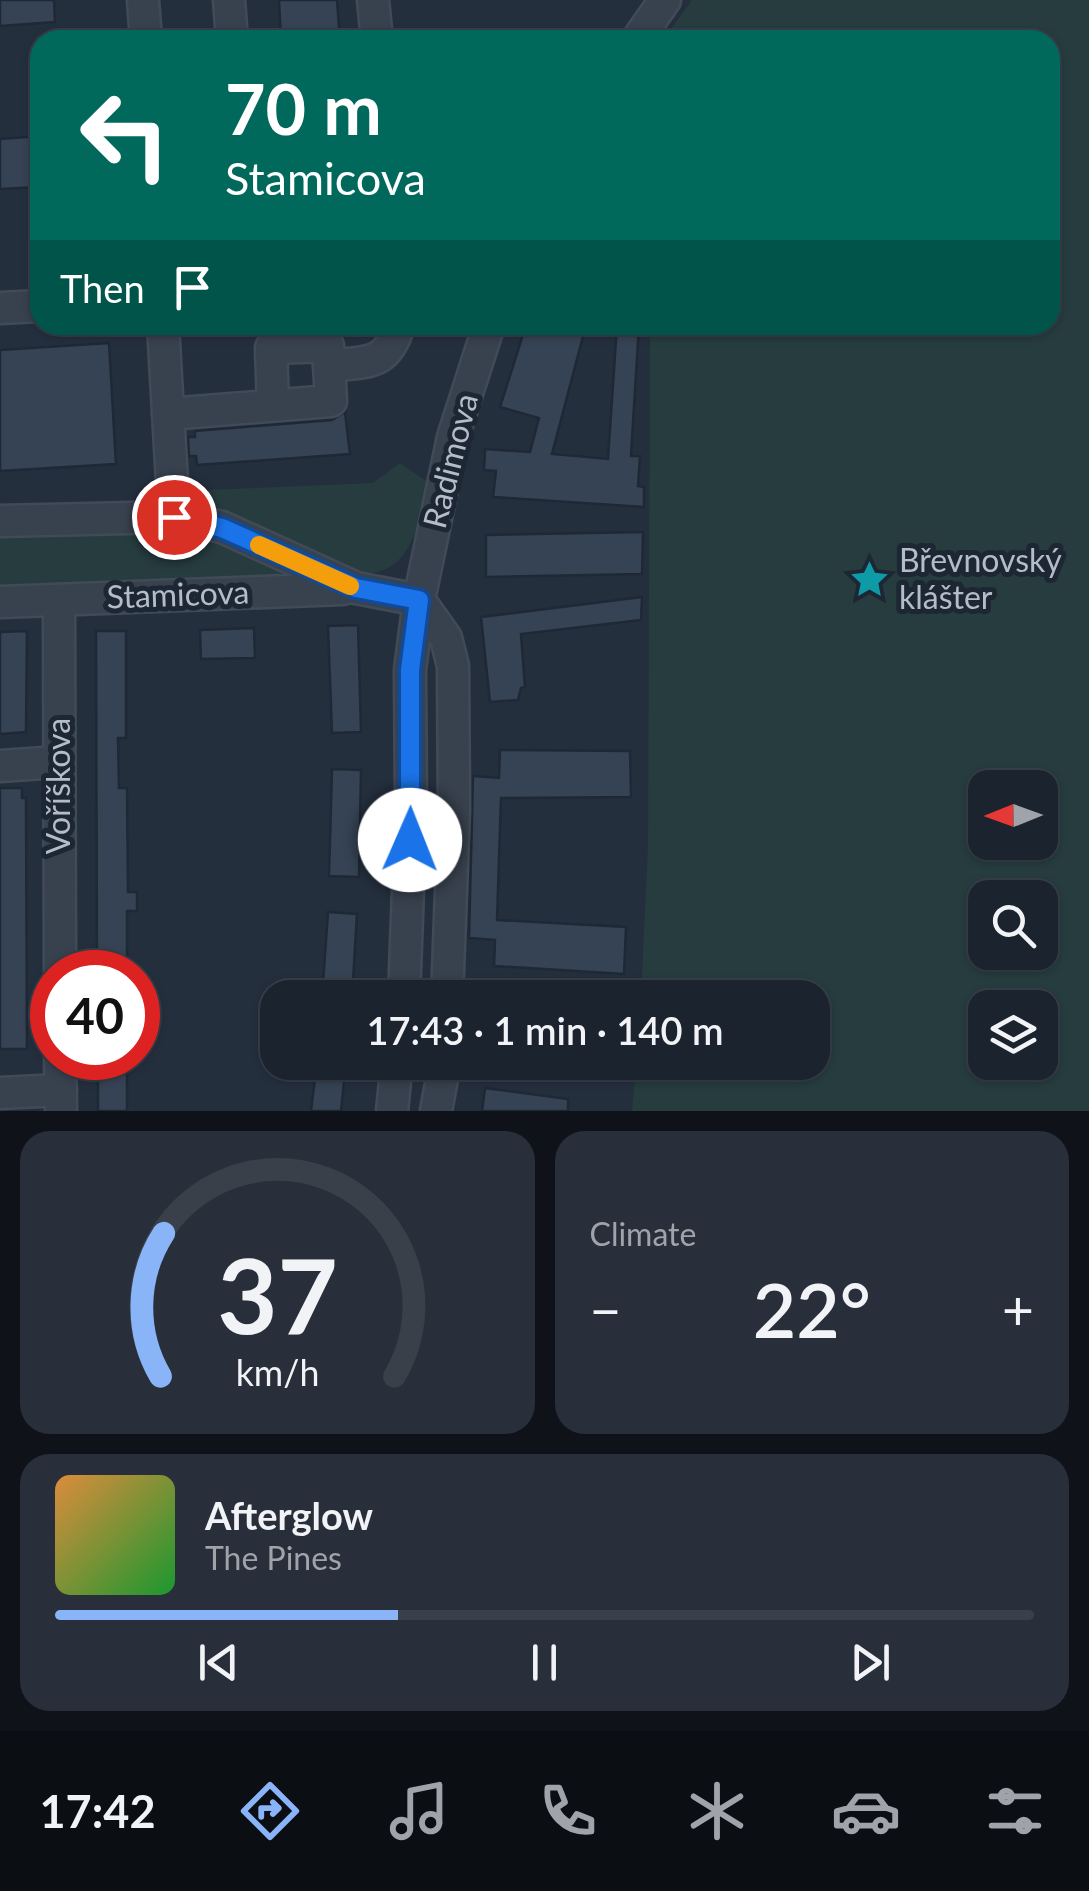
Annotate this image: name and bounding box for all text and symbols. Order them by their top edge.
text: 70 m [225,66,382,150]
icon: left [60,70,190,200]
text: Stamicova [225,151,426,205]
icon: arrive [165,260,220,315]
text: Then [60,265,145,311]
street label: Radimova [414,389,485,532]
pin [132,475,217,560]
icon: arrive [147,490,202,545]
place label: Břevnovský klášter [899,540,1062,616]
place icon: Břevnovský klášter [848,558,890,600]
street label: Stamicova [106,572,250,615]
street label: Voříškova [38,718,77,854]
north arrow [968,770,1058,860]
map controls [968,770,1058,1080]
position arrow [358,788,462,892]
button: search [968,880,1058,970]
speed limit sign: 40 [30,950,160,1080]
button: layers [968,990,1058,1080]
text: 17:43 · 1 min · 140 m [367,1007,723,1053]
text: Climate [590,1214,696,1253]
text: 37 [217,1231,338,1356]
text: 22° [753,1264,871,1354]
text: − [590,1276,621,1342]
text: + [1002,1276,1034,1342]
text: km/h [235,1351,319,1394]
text: Afterglow [205,1492,373,1538]
text: The Pines [205,1538,342,1577]
icon: previous [191,1635,246,1690]
icon: pause [517,1635,572,1690]
icon: next [843,1635,898,1690]
icon: directions [235,1776,305,1846]
icon: music [384,1776,454,1846]
icon: phone [533,1776,603,1846]
icon: climate [682,1776,752,1846]
icon: car [831,1776,901,1846]
icon: filters [980,1776,1050,1846]
text: 17:42 [40,1784,156,1838]

